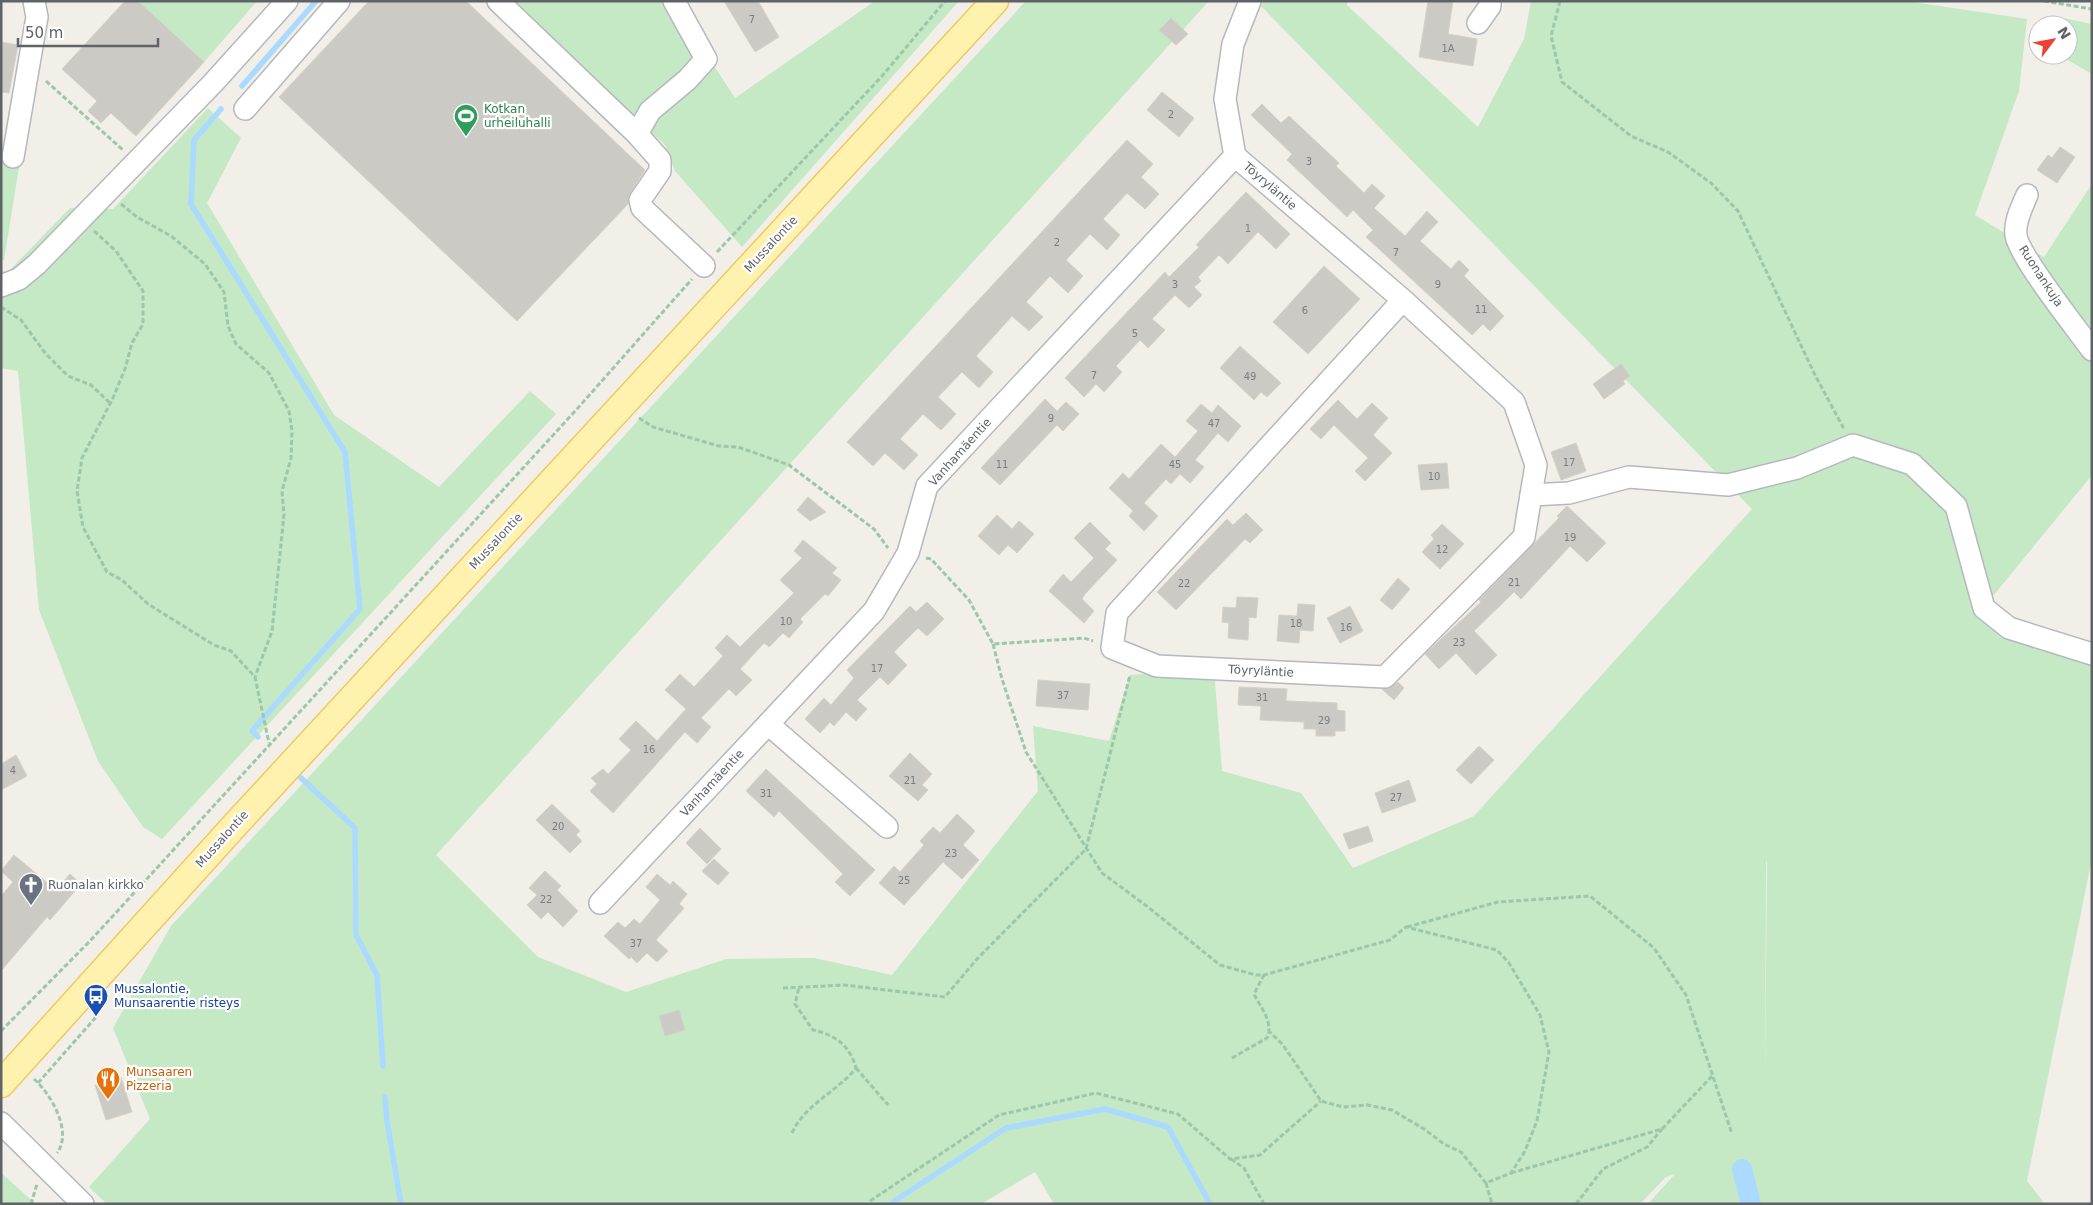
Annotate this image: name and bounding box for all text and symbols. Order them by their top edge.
house number: 7 [749,14,755,25]
scale bar [18,15,158,47]
north arrow [2028,15,2078,65]
text: 50 m [25,24,63,42]
text: N [2054,24,2074,42]
house number: 1A [1441,43,1455,54]
place label: Kotkan urheiluhalli [484,102,551,130]
sports icon: Kotkan urheiluhalli [453,103,479,137]
house number: 2 [1168,109,1174,120]
house number: 3 [1306,156,1312,167]
street label: Töyryläntie [1240,158,1299,213]
street label: Mussalontie [741,213,801,275]
house number: 1 [1245,223,1251,234]
house number: 2 [1054,237,1060,248]
street label: Ruonankuja [2016,243,2066,309]
house number: 7 [1393,247,1399,258]
house number: 3 [1172,279,1178,290]
house number: 9 [1435,279,1441,290]
house number: 11 [1475,304,1487,315]
house number: 6 [1302,305,1308,316]
house number: 5 [1132,328,1138,339]
house number: 7 [1091,370,1097,381]
house number: 49 [1244,371,1256,382]
house number: 9 [1048,413,1054,424]
street label: Vanhamäentie [926,415,994,489]
house number: 47 [1208,418,1220,429]
house number: 17 [1563,457,1575,468]
house number: 11 [996,459,1008,470]
house number: 45 [1169,459,1181,470]
house number: 10 [1428,471,1440,482]
street label: Mussalontie [466,510,526,572]
house number: 19 [1564,532,1576,543]
house number: 12 [1436,544,1448,555]
house number: 21 [1508,577,1520,588]
house number: 22 [1178,578,1190,589]
house number: 10 [780,616,792,627]
house number: 18 [1290,618,1302,629]
house number: 16 [1340,622,1352,633]
house number: 23 [1453,637,1465,648]
street label: Töyryläntie [1227,662,1294,680]
house number: 17 [871,663,883,674]
house number: 37 [1057,690,1069,701]
house number: 31 [1256,692,1268,703]
house number: 29 [1318,715,1330,726]
house number: 16 [643,744,655,755]
street label: Vanhamäentie [677,747,747,819]
house number: 4 [10,765,16,776]
house number: 21 [904,775,916,786]
house number: 31 [760,788,772,799]
house number: 27 [1390,792,1402,803]
street label: Mussalontie [193,808,251,870]
house number: 20 [552,821,564,832]
house number: 23 [945,848,957,859]
church icon: Ruonalan kirkko [18,872,44,906]
house number: 25 [898,875,910,886]
place label: Ruonalan kirkko [48,878,144,892]
house number: 22 [540,894,552,905]
house number: 37 [630,938,642,949]
place label: Mussalontie, Munsaarentie risteys [114,982,239,1010]
bus stop icon: Mussalontie, Munsaarentie risteys [83,983,109,1017]
place label: Munsaaren Pizzeria [126,1065,192,1093]
restaurant icon: Munsaaren Pizzeria [95,1066,121,1100]

